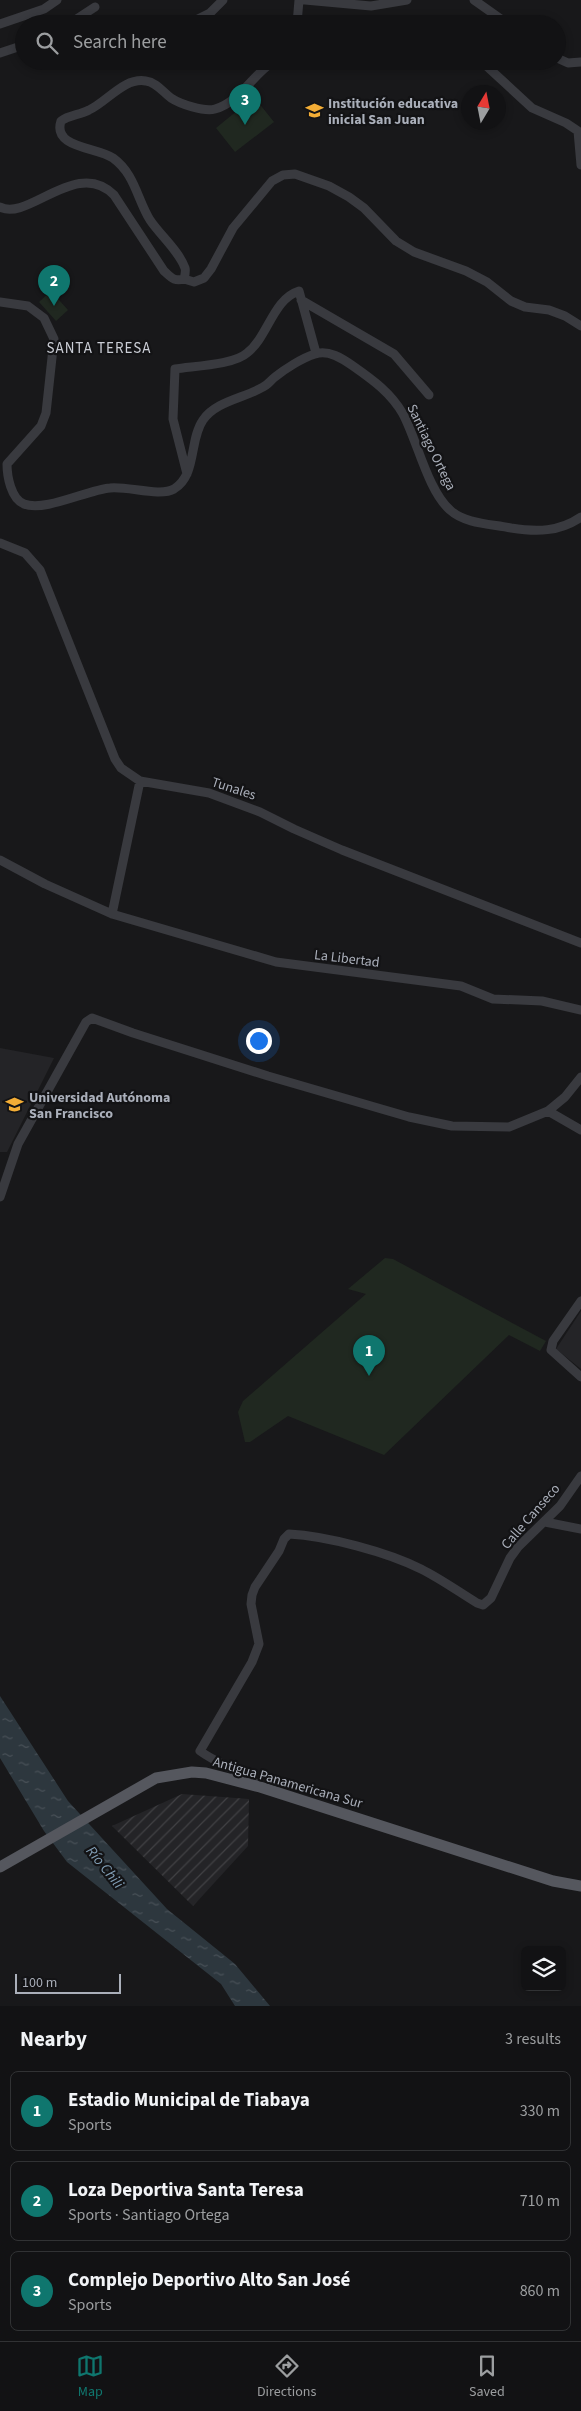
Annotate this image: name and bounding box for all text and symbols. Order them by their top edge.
search box [15,15,566,70]
icon: search [33,29,61,57]
text: Search here [73,29,167,56]
pin: 3 [229,84,261,125]
north arrow [461,85,506,130]
place label: Institución educativa inicial San Juan [328,94,458,130]
school or university icon: Institución educativa inicial San Juan [304,101,324,121]
pin: 2 [38,265,70,306]
district label: SANTA TERESA [47,338,152,359]
street label: Santiago Ortega [401,401,461,494]
street label: Tunales [209,772,259,806]
street label: La Libertad [313,945,381,973]
your location [246,1028,272,1054]
place label: Universidad Autónoma San Francisco [29,1088,170,1124]
school or university icon: Universidad Autónoma San Francisco [5,1095,25,1115]
pin: 1 [353,1335,385,1376]
street label: Calle Canseco [497,1479,565,1554]
street label: Antigua Panamericana Sur [211,1752,365,1814]
water label: Río Chili [81,1841,129,1894]
map controls [521,1946,566,1991]
button: layers [521,1946,566,1991]
scale bar [15,1971,121,1994]
text: 100 m [22,1973,57,1993]
text: Nearby [20,2024,87,2054]
text: 3 results [505,2028,561,2050]
text: Estadio Municipal de Tiabaya [68,2087,310,2114]
text: 1 [33,2100,41,2122]
text: 330 m [520,2100,560,2122]
text: Sports [68,2114,112,2136]
text: Loza Deportiva Santa Teresa [68,2177,304,2204]
text: 2 [33,2190,41,2212]
text: 710 m [520,2190,560,2212]
text: Sports · Santiago Ortega [68,2204,229,2226]
text: Complejo Deportivo Alto San José [68,2267,350,2294]
text: 3 [33,2280,41,2302]
text: 860 m [520,2280,560,2302]
text: Sports [68,2294,112,2316]
tab: Map [76,2352,104,2402]
tab: Directions [257,2352,316,2402]
tab: Saved [469,2352,505,2402]

